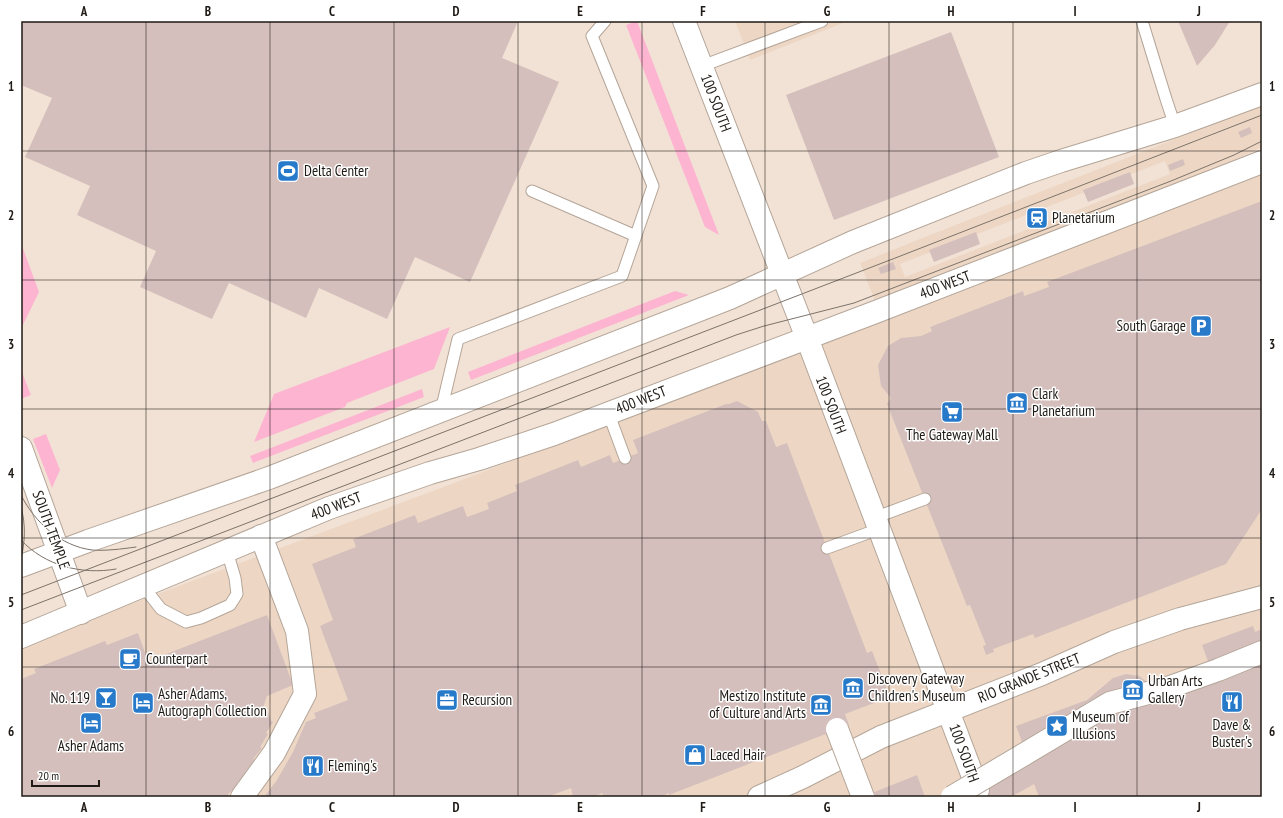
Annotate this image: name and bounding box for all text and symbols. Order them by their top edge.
text: A [80,3,88,20]
text: B [205,3,211,20]
text: C [329,3,335,20]
text: D [453,3,460,20]
text: E [577,3,583,20]
text: F [700,3,706,20]
text: G [824,3,831,20]
text: H [948,3,955,20]
text: I [1073,3,1077,20]
text: J [1196,3,1201,20]
street label: 100 SOUTH [697,71,736,135]
text: 1 [8,78,14,95]
text: 1 [1269,78,1275,95]
sports icon: Delta Center [275,158,301,184]
place label: Delta Center [304,161,369,180]
station icon: Planetarium [1024,205,1050,231]
text: 2 [8,207,14,224]
text: 2 [1269,207,1275,224]
place label: Planetarium [1052,208,1115,227]
street label: 400 WEST [917,266,973,303]
parking icon: South Garage [1188,313,1214,339]
place label: South Garage [1117,316,1186,335]
text: 3 [8,336,14,353]
text: 3 [1269,336,1275,353]
street label: 100 SOUTH [812,373,851,437]
street label: 400 WEST [613,381,669,418]
place label: Clark Planetarium [1032,384,1095,420]
museum icon: Clark Planetarium [1004,390,1030,416]
supermarket icon: The Gateway Mall [939,399,965,425]
place label: The Gateway Mall [906,425,998,444]
text: 4 [8,465,15,482]
text: 4 [1269,465,1276,482]
street label: 400 WEST [308,487,364,524]
street label: SOUTH TEMPLE [28,488,74,572]
text: 5 [8,594,14,611]
text: 5 [1269,594,1275,611]
cafe icon: Counterpart [117,646,143,672]
street label: RIO GRANDE STREET [975,648,1083,707]
place label: Counterpart [146,649,207,668]
place label: Discovery Gateway Children's Museum [868,669,965,705]
place label: Urban Arts Gallery [1148,671,1203,707]
museum icon: Discovery Gateway Children's Museum [840,675,866,701]
museum icon: Urban Arts Gallery [1120,677,1146,703]
place label: Asher Adams, Autograph Collection [158,684,267,720]
bar icon: No. 119 [93,685,119,711]
place label: Mestizo Institute of Culture and Arts [709,686,806,722]
office icon: Recursion [434,687,460,713]
place label: No. 119 [50,688,90,707]
restaurant icon: Dave & Buster's [1219,689,1245,715]
hotel icon: Asher Adams, Autograph Collection [130,690,156,716]
place label: Recursion [462,690,512,709]
museum icon: Mestizo Institute of Culture and Arts [808,692,834,718]
place label: Museum of Illusions [1072,707,1130,743]
hotel icon: Asher Adams [78,710,104,736]
place icon: Museum of Illusions [1044,713,1070,739]
place label: Dave & Buster's [1212,715,1252,751]
street label: 100 SOUTH [945,721,984,785]
text: 6 [8,723,14,740]
text: 6 [1269,723,1275,740]
place label: Asher Adams [58,736,124,755]
shop icon: Laced Hair [682,742,708,768]
place label: Laced Hair [710,745,765,764]
restaurant icon: Fleming's [300,753,326,779]
place label: Fleming's [328,756,377,775]
scale bar [32,762,99,788]
text: 20 m [38,768,59,783]
text: A [80,799,88,816]
text: B [205,799,211,816]
text: C [329,799,335,816]
text: D [453,799,460,816]
text: E [577,799,583,816]
text: F [700,799,706,816]
text: G [824,799,831,816]
text: H [948,799,955,816]
text: I [1073,799,1077,816]
text: J [1196,799,1201,816]

